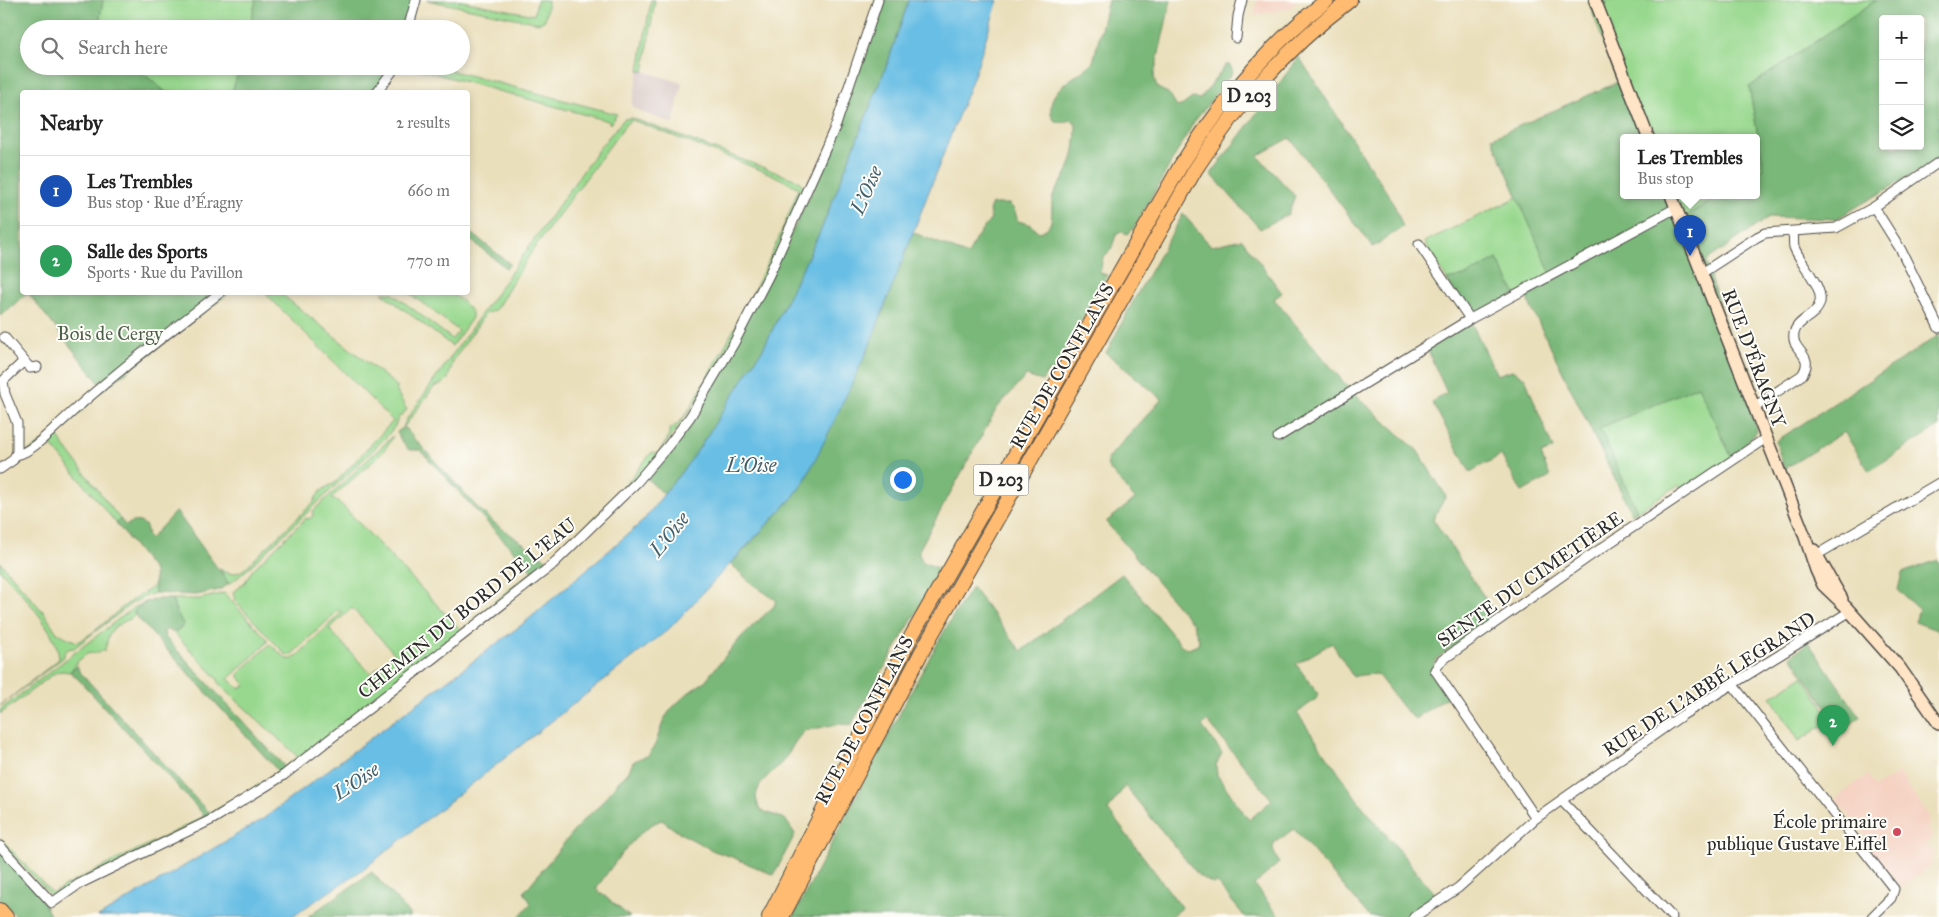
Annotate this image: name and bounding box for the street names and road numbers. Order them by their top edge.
road number: D 203 [1222,80,1276,112]
street label: RUE DE CONFLANS [1005,279,1119,453]
street label: RUE D'ÉRAGNY [1717,285,1792,431]
road number: D 203 [974,464,1028,496]
street label: SENTE DU CIMETIÈRE [1432,505,1628,652]
street label: CHEMIN DU BORD DE L'EAU [353,513,581,703]
street label: RUE DE L'ABBÉ LEGRAND [1598,606,1819,761]
street label: RUE DE CONFLANS [810,632,918,808]

